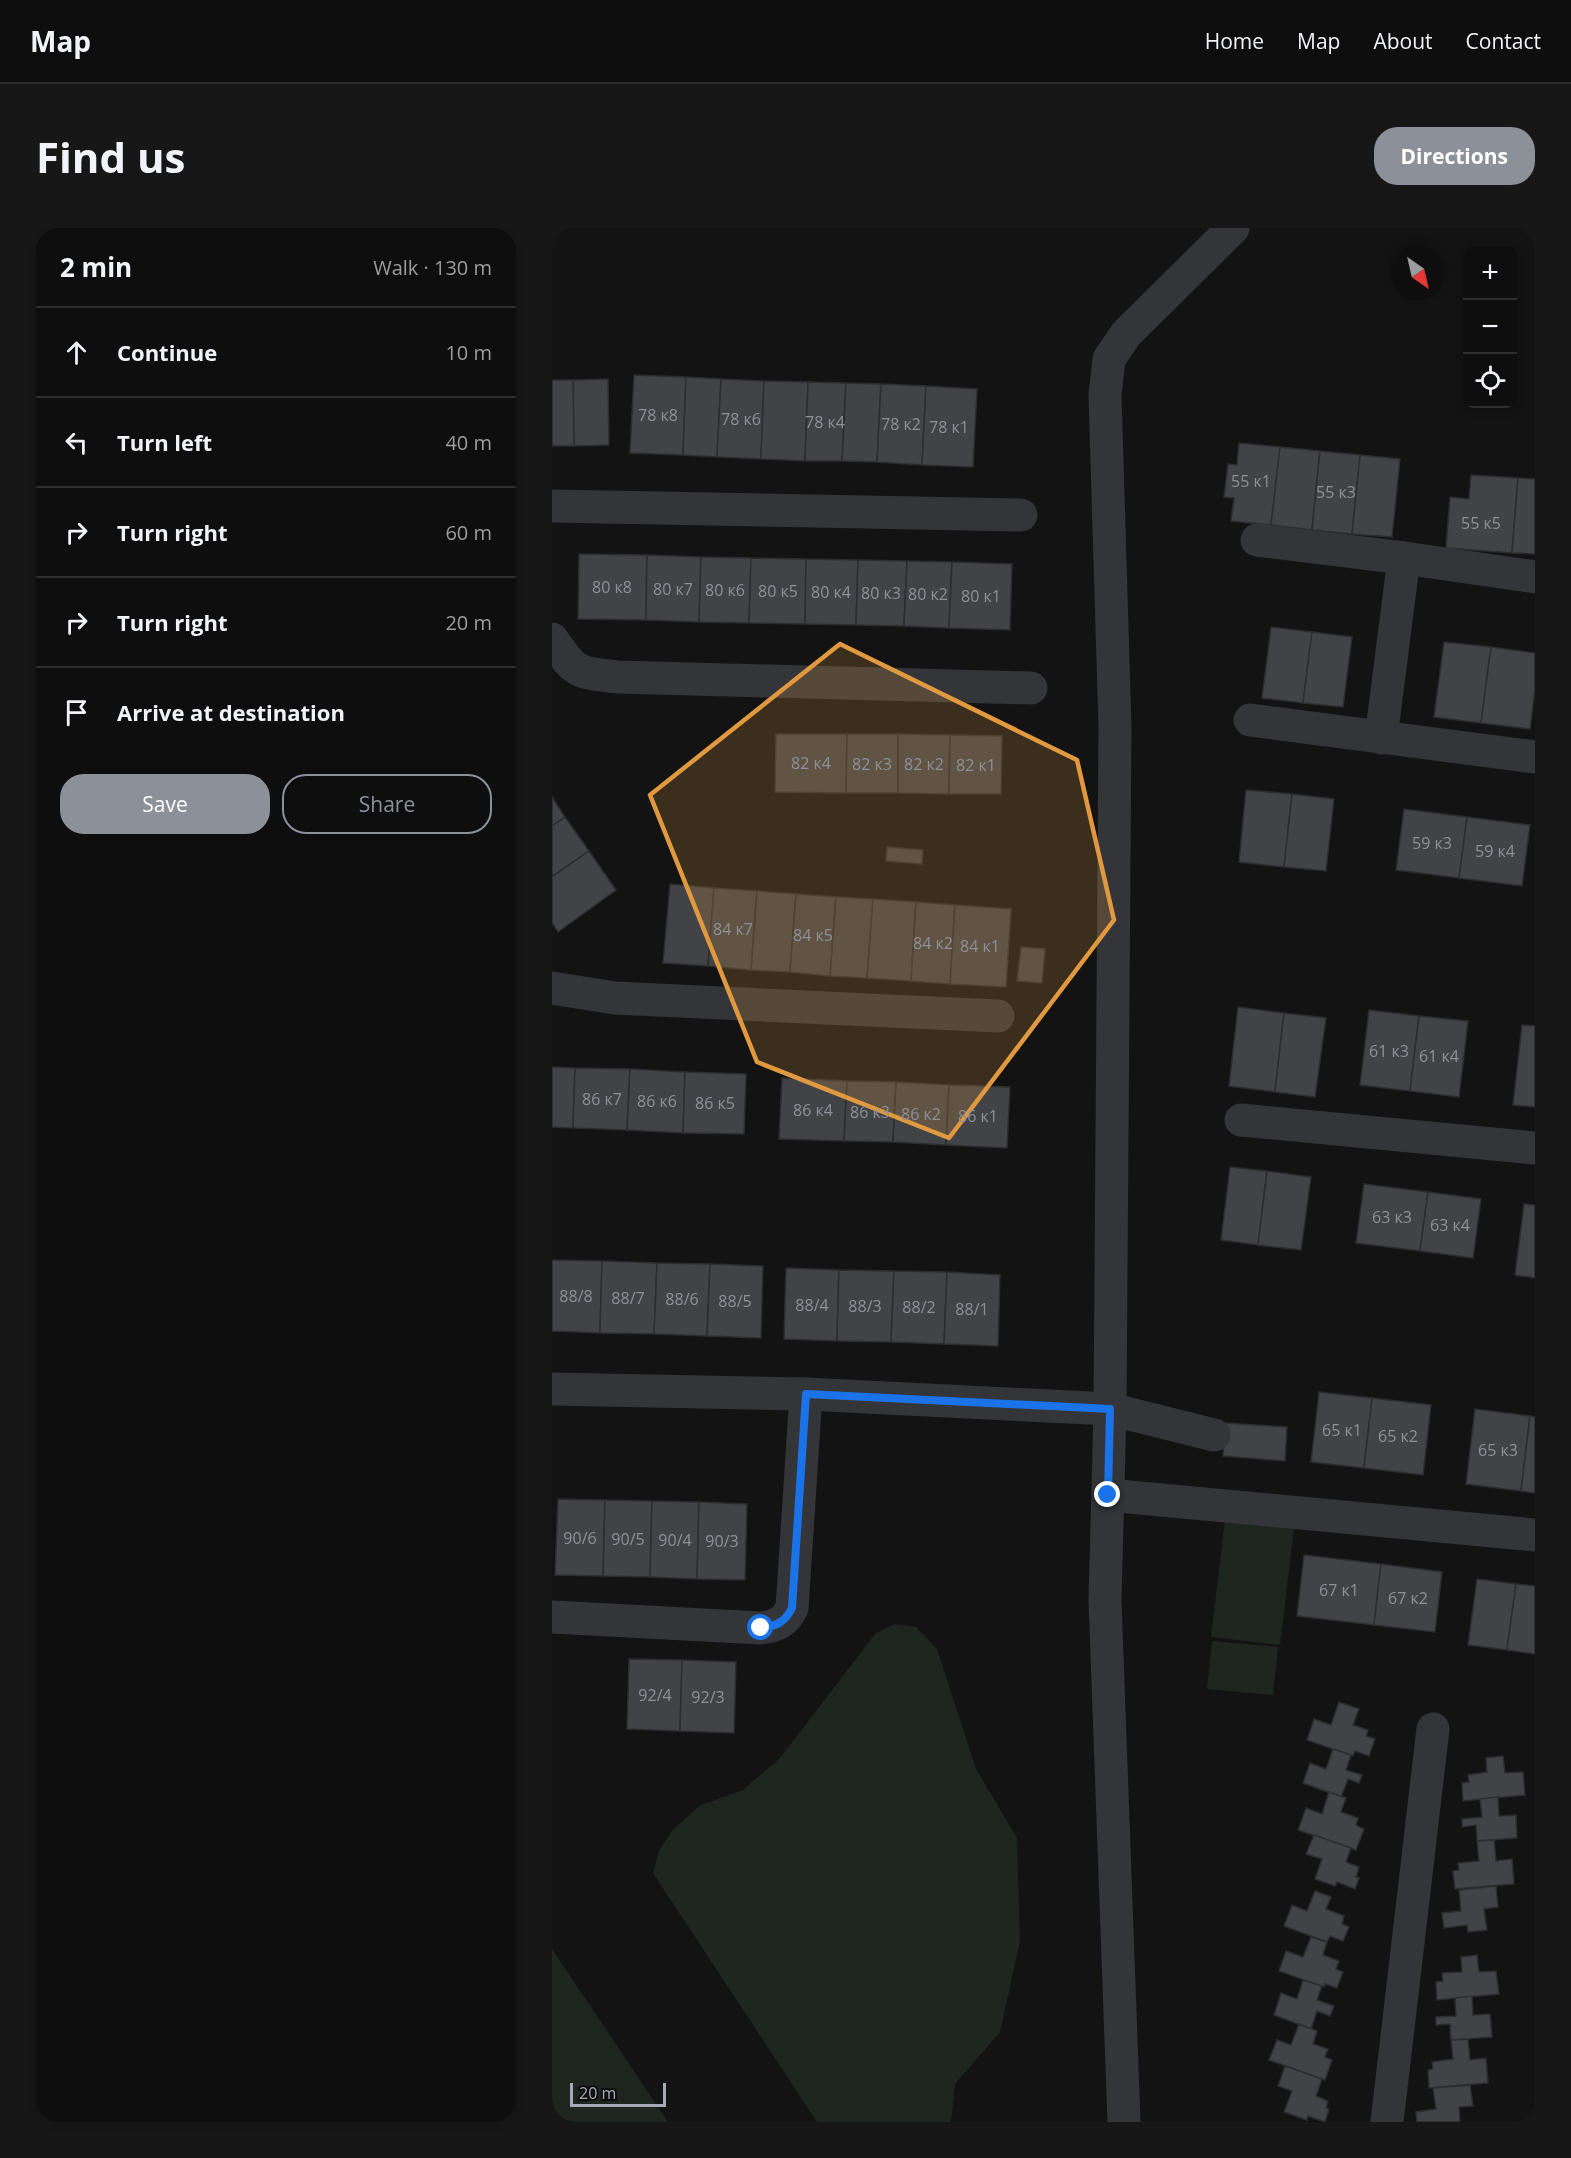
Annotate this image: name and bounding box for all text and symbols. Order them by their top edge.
text: Map [30,22,91,60]
text: Home [1205,27,1264,55]
text: Map [1297,27,1340,55]
text: About [1373,27,1433,55]
text: Contact [1466,27,1541,55]
button: Directions [1374,127,1535,185]
text: Find us [36,128,185,185]
north arrow [1391,246,1445,300]
map controls [1463,246,1517,408]
button: + [1463,246,1517,300]
text: 2 min [60,249,132,285]
text: Walk · 130 m [373,254,492,281]
button: − [1463,300,1517,354]
icon: ahead [60,336,93,369]
text: Continue [117,337,217,367]
text: 10 m [445,339,492,366]
button: locate [1463,354,1517,408]
house number: 78 к8 [638,404,678,426]
house number: 78 к6 [721,408,761,430]
house number: 78 к4 [805,411,845,433]
house number: 78 к2 [881,413,921,435]
house number: 78 к1 [929,416,969,438]
icon: left [60,426,93,459]
text: Turn left [117,427,212,457]
text: 40 m [445,429,492,456]
house number: 55 к1 [1231,470,1271,492]
house number: 55 к3 [1316,481,1356,503]
house number: 55 к5 [1461,512,1501,534]
icon: right [60,516,93,549]
text: Turn right [117,517,228,547]
text: 60 m [445,519,492,546]
house number: 80 к8 [592,576,632,598]
house number: 80 к7 [653,578,693,600]
house number: 80 к6 [705,579,745,601]
house number: 80 к5 [758,580,798,602]
house number: 80 к4 [811,581,851,603]
house number: 80 к3 [861,582,901,604]
house number: 80 к2 [908,583,948,605]
house number: 80 к1 [961,585,1001,607]
icon: right [60,606,93,639]
text: Turn right [117,607,228,637]
text: 20 m [445,609,492,636]
icon: arrive [60,696,93,729]
text: Arrive at destination [117,697,345,727]
house number: 82 к4 [791,752,831,774]
house number: 82 к3 [852,753,892,775]
house number: 82 к2 [904,753,944,775]
house number: 82 к1 [956,754,996,776]
button: Save [60,774,270,834]
button: Share [282,774,492,834]
house number: 59 к3 [1412,832,1452,854]
house number: 59 к4 [1475,840,1515,862]
house number: 84 к7 [713,918,753,940]
house number: 84 к5 [793,924,833,946]
house number: 84 к2 [913,932,953,954]
house number: 84 к1 [960,935,1000,957]
house number: 61 к3 [1369,1040,1409,1062]
house number: 61 к4 [1419,1045,1459,1067]
house number: 86 к7 [582,1088,622,1110]
house number: 86 к6 [637,1090,677,1112]
house number: 86 к5 [695,1092,735,1114]
house number: 86 к4 [793,1099,833,1121]
house number: 86 к3 [850,1101,890,1123]
house number: 86 к2 [901,1103,941,1125]
house number: 86 к1 [958,1105,998,1127]
house number: 63 к3 [1372,1206,1412,1228]
house number: 63 к4 [1430,1214,1470,1236]
house number: 88/8 [559,1285,593,1307]
house number: 88/7 [611,1287,645,1309]
house number: 88/6 [665,1288,699,1310]
house number: 88/5 [718,1290,752,1312]
house number: 88/4 [795,1294,829,1316]
house number: 88/3 [848,1295,882,1317]
house number: 88/2 [902,1296,936,1318]
house number: 88/1 [955,1298,989,1320]
house number: 65 к1 [1322,1419,1362,1441]
house number: 65 к2 [1378,1425,1418,1447]
house number: 65 к3 [1478,1439,1518,1461]
route end [1094,1481,1120,1507]
house number: 90/6 [563,1527,597,1549]
house number: 90/5 [611,1528,645,1550]
house number: 90/4 [658,1529,692,1551]
house number: 90/3 [705,1530,739,1552]
house number: 67 к1 [1319,1579,1359,1601]
house number: 67 к2 [1388,1587,1428,1609]
route start [747,1614,773,1640]
house number: 92/4 [638,1684,672,1706]
house number: 92/3 [691,1686,725,1708]
scale bar [570,2080,666,2108]
text: 20 m [579,2082,616,2104]

